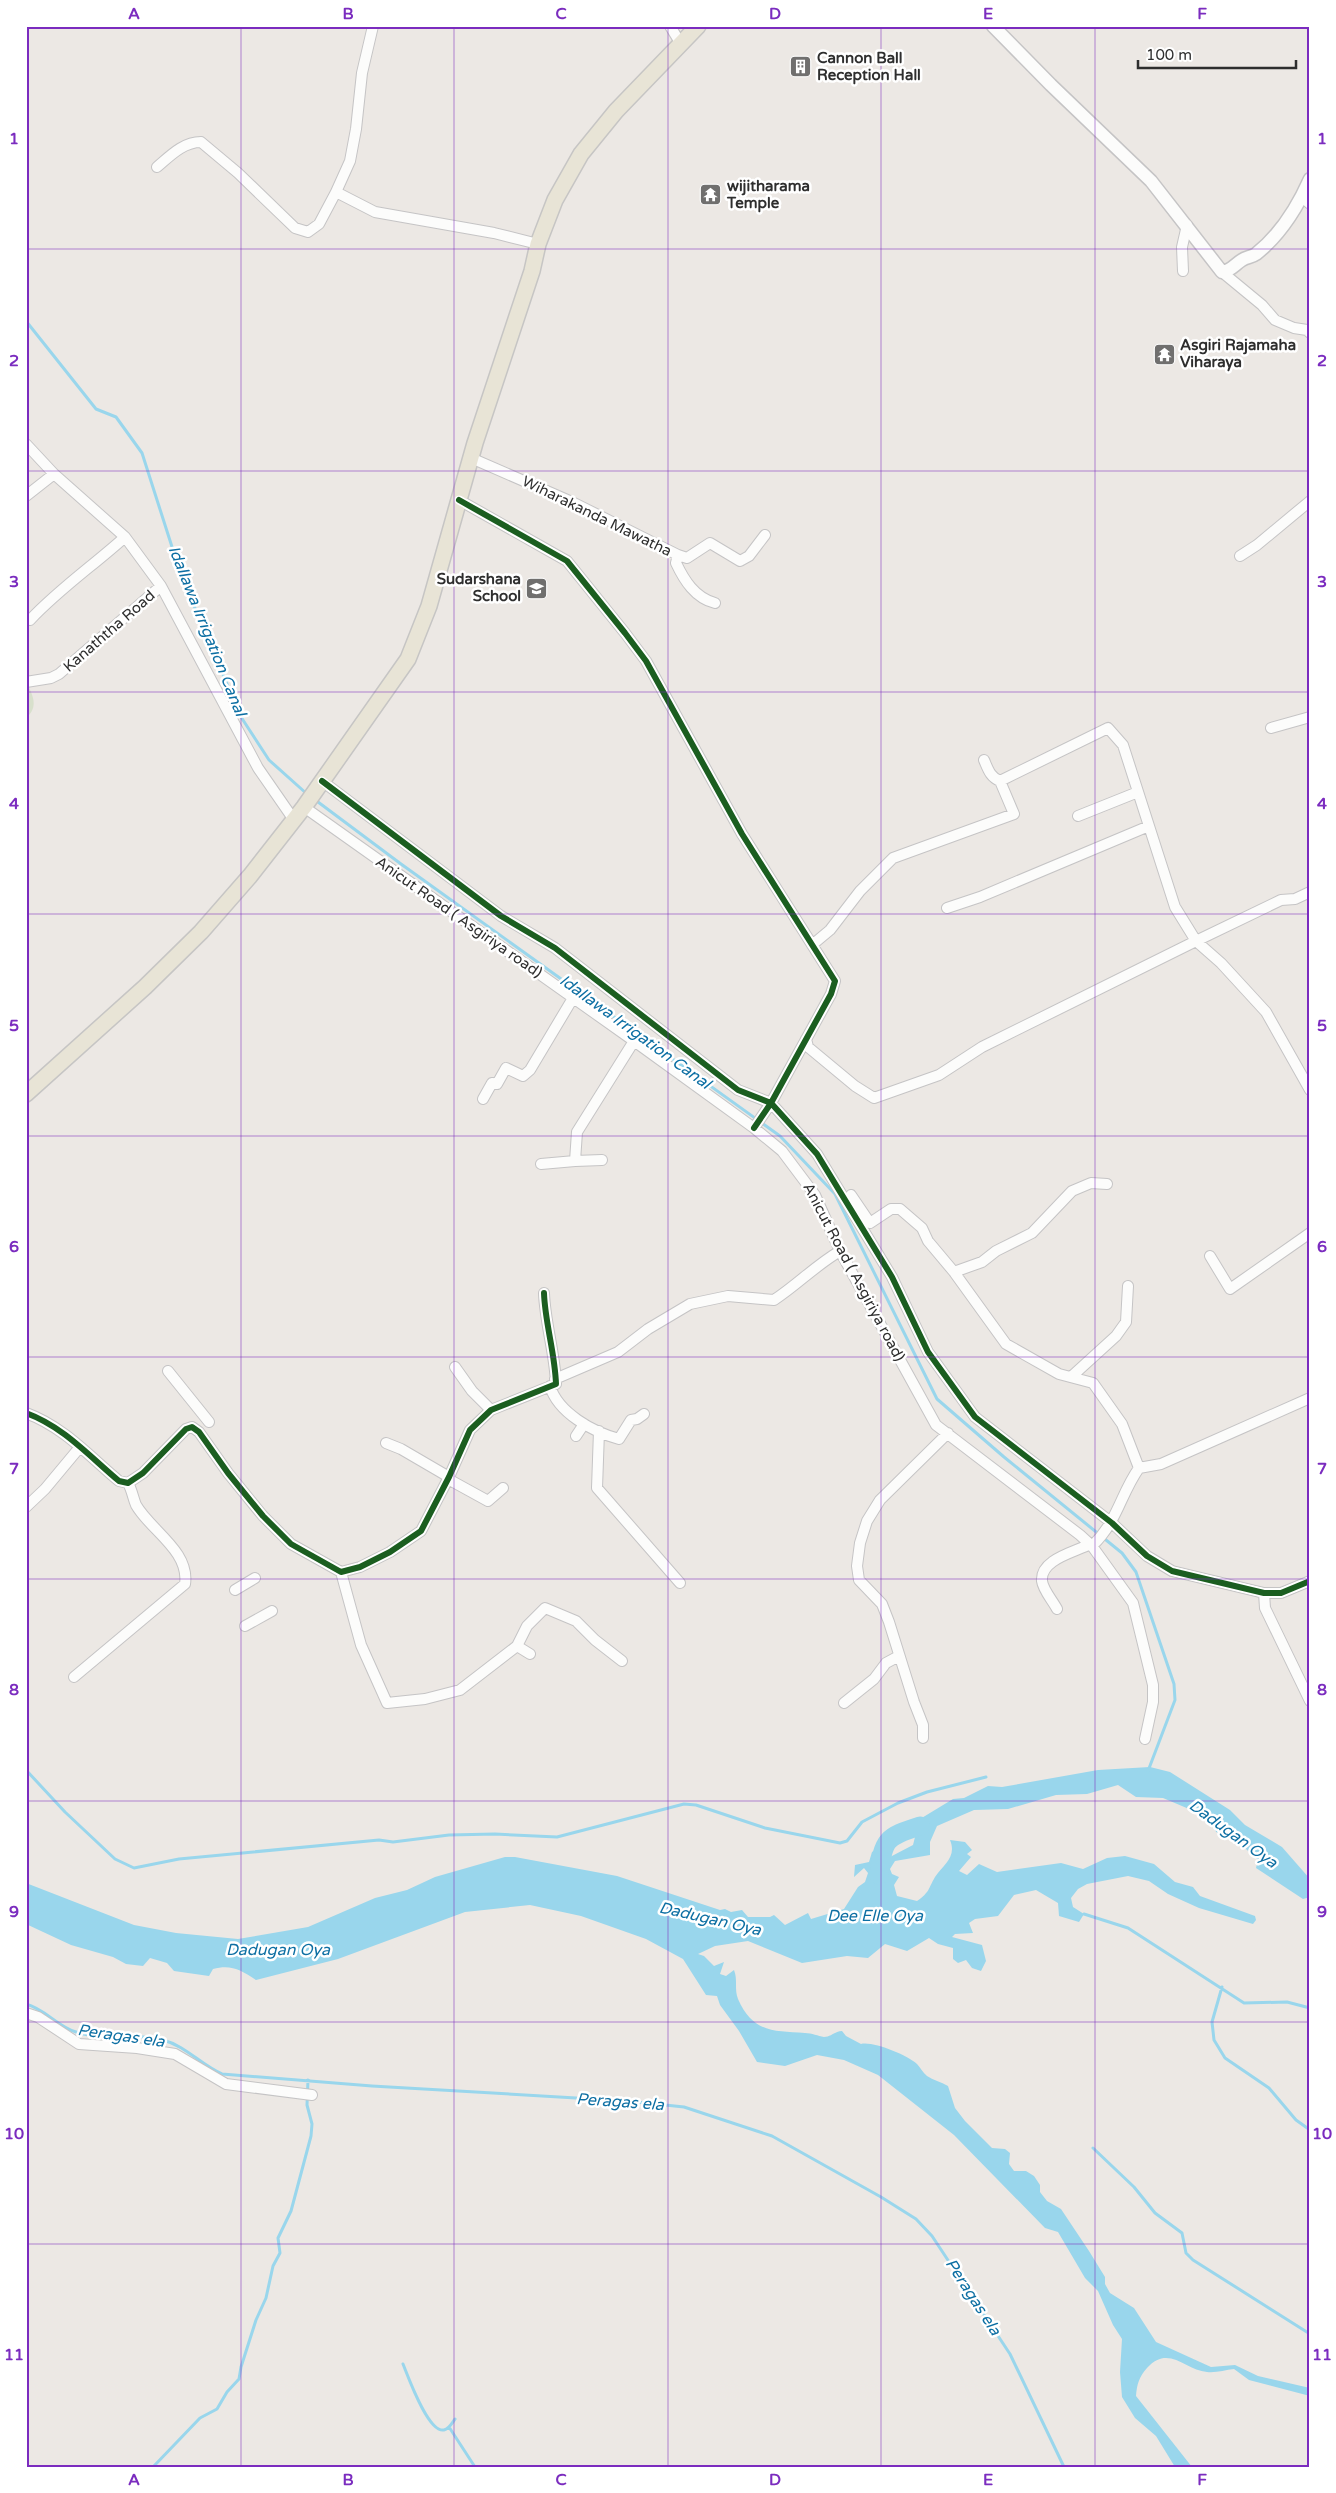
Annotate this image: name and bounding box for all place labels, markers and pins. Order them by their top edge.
place label: Cannon Ball Reception Hall [817,49,921,85]
building icon: Cannon Ball Reception Hall [789,55,813,79]
place label: wijitharama Temple [726,177,810,213]
temple icon: wijitharama Temple [699,183,723,207]
place label: Asgiri Rajamaha Viharaya [1180,336,1296,372]
temple icon: Asgiri Rajamaha Viharaya [1152,342,1176,366]
place label: Sudarshana School [437,570,521,605]
school or university icon: Sudarshana School [525,576,549,600]

